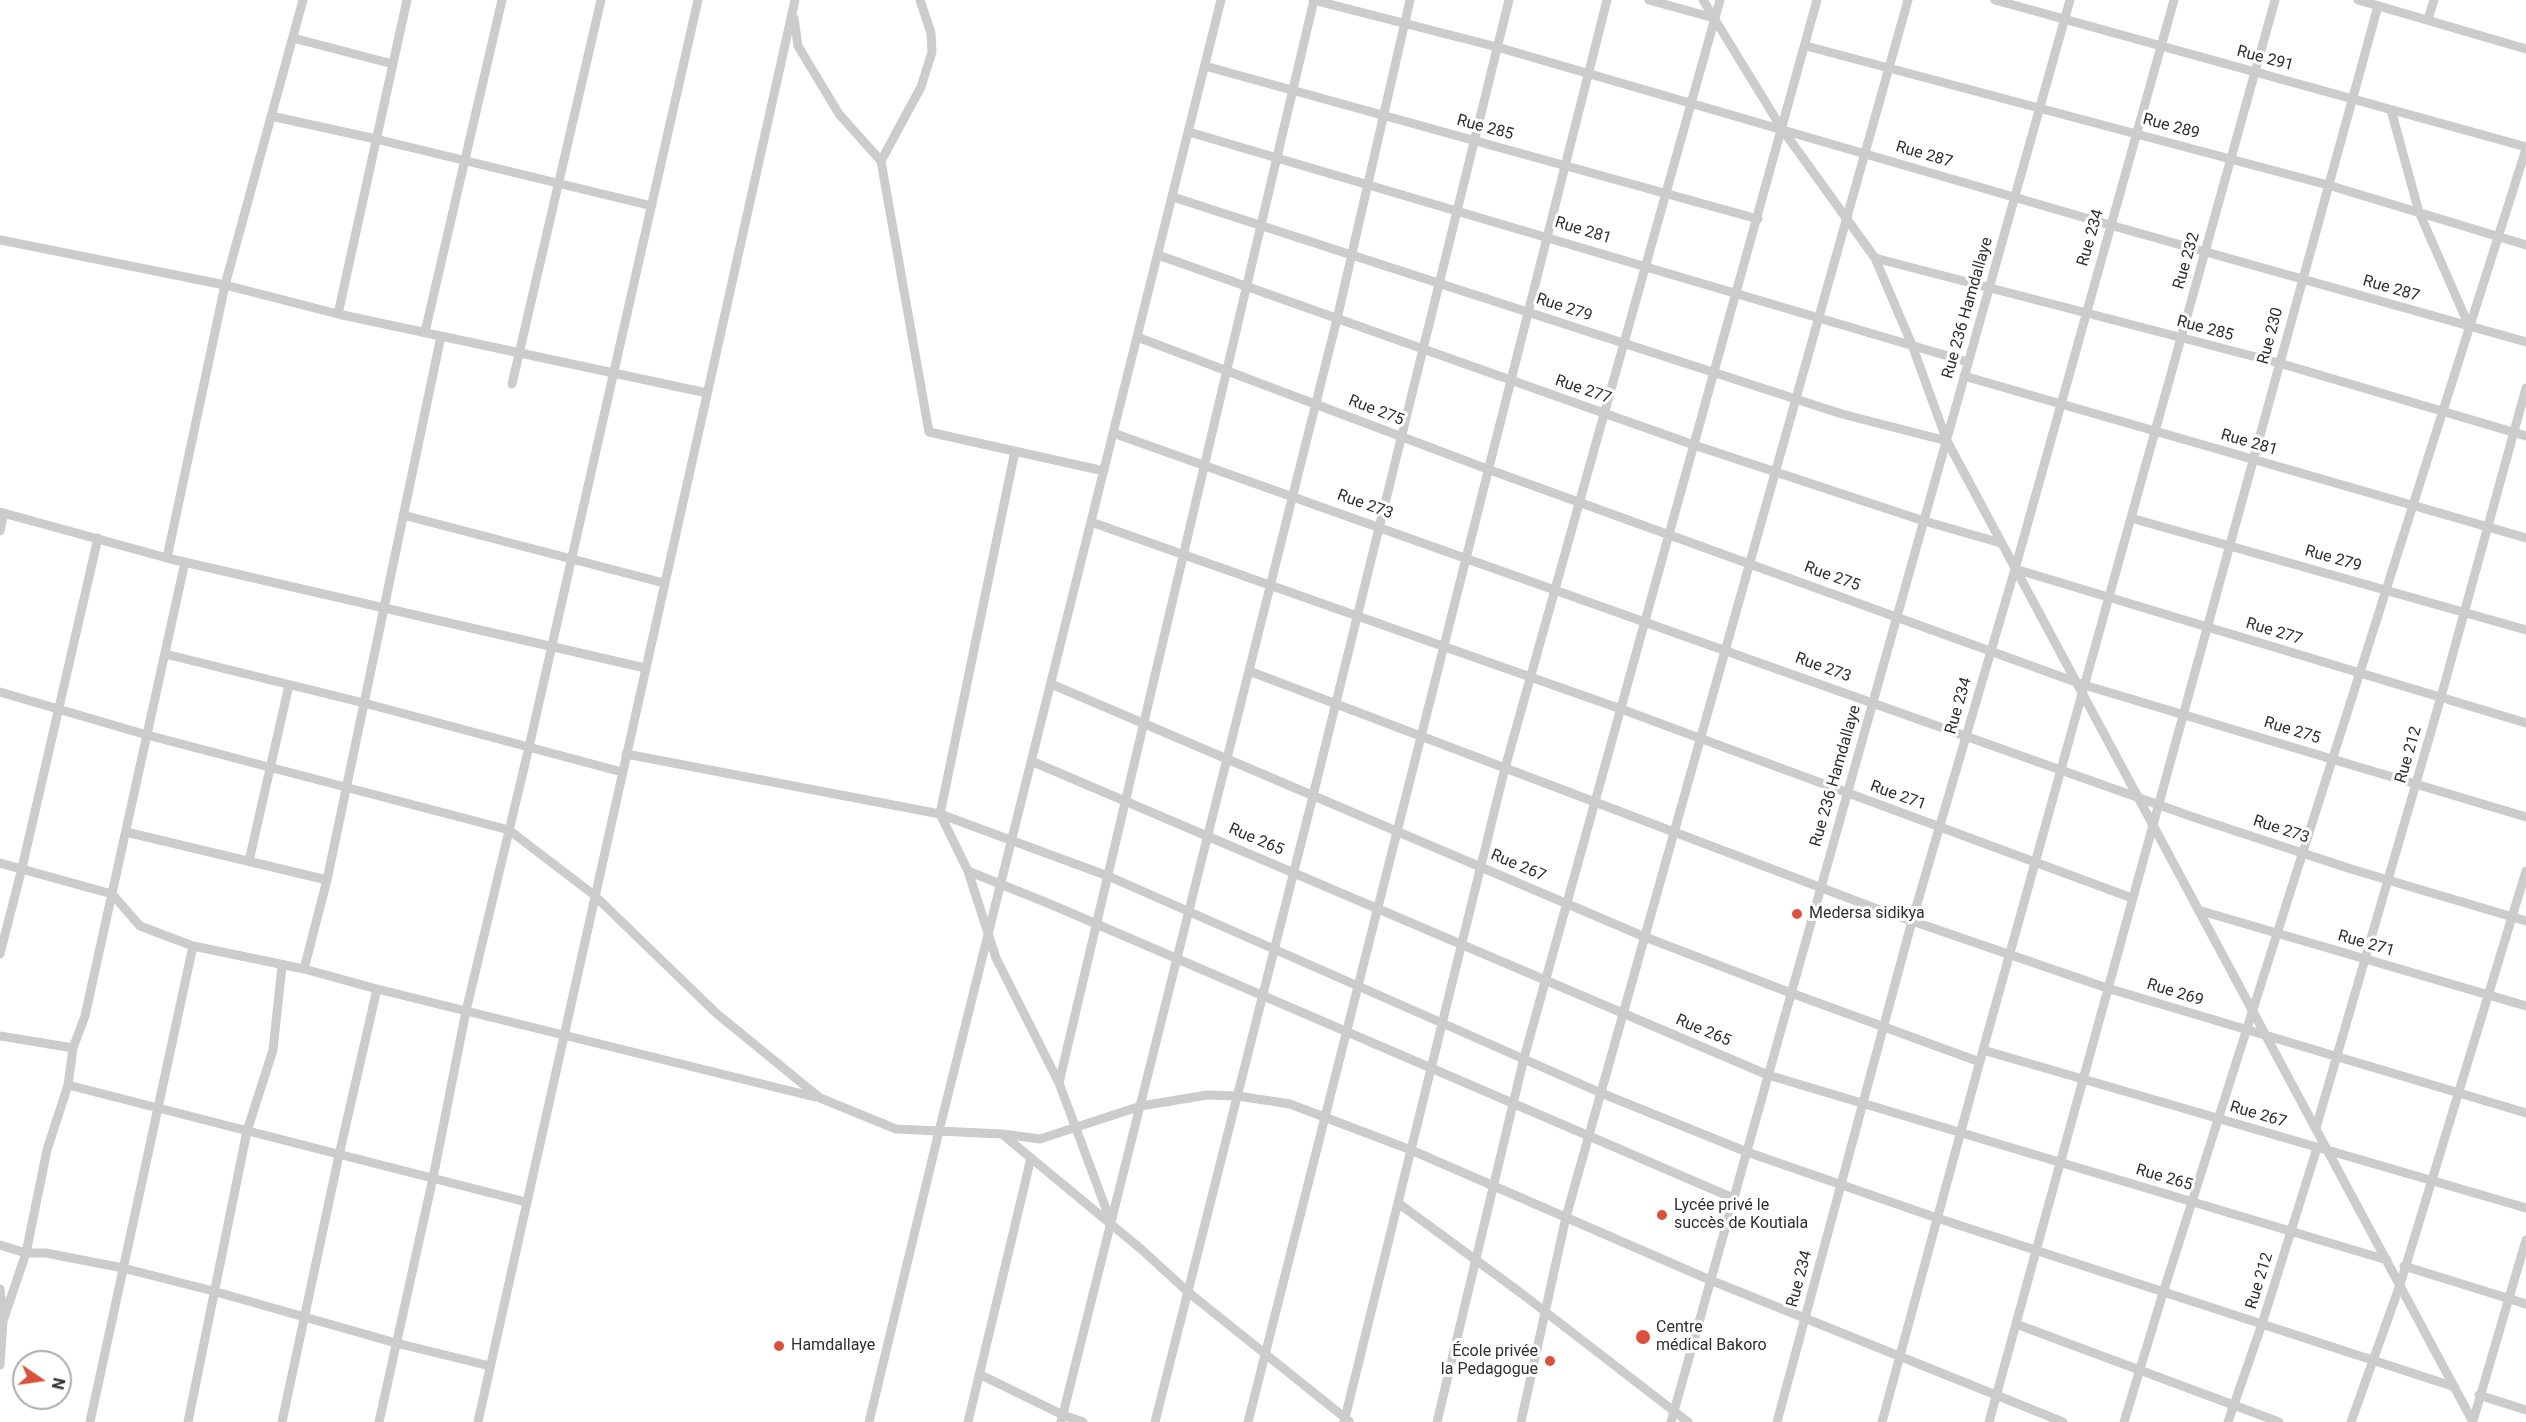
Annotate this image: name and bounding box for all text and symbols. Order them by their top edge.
street label: Rue 291 [2234,42,2296,76]
street label: Rue 289 [2140,110,2202,144]
street label: Rue 285 [1454,111,1516,145]
street label: Rue 287 [1893,138,1955,172]
street label: Rue 234 [2074,207,2108,269]
street label: Rue 281 [1552,213,1614,249]
street label: Rue 232 [2170,230,2204,292]
street label: Rue 236 Hamdallaye [1939,235,1997,381]
street label: Rue 287 [2360,272,2422,306]
street label: Rue 279 [1533,290,1595,326]
street label: Rue 230 [2254,305,2288,367]
street label: Rue 285 [2174,312,2236,346]
street label: Rue 277 [1552,371,1614,409]
street label: Rue 275 [1345,392,1407,430]
street label: Rue 281 [2218,426,2280,460]
street label: Rue 273 [1334,486,1396,524]
street label: Rue 279 [2302,542,2364,576]
street label: Rue 275 [1801,558,1863,596]
street label: Rue 277 [2243,614,2305,650]
street label: Rue 273 [1792,649,1854,687]
street label: Rue 234 [1942,675,1976,737]
street label: Rue 236 Hamdallaye [1807,703,1865,849]
street label: Rue 275 [2261,713,2323,749]
street label: Rue 212 [2392,724,2426,786]
street label: Rue 271 [1867,777,1929,815]
street label: Rue 273 [2250,812,2312,848]
street label: Rue 265 [1226,820,1286,860]
street label: Rue 267 [1488,846,1548,886]
place label: Medersa sidikya [1809,904,1925,924]
marker: Medersa sidikya [1790,907,1804,921]
street label: Rue 271 [2335,927,2397,961]
street label: Rue 269 [2144,975,2206,1011]
street label: Rue 265 [1673,1011,1733,1051]
street label: Rue 267 [2227,1098,2289,1132]
street label: Rue 265 [2133,1161,2195,1195]
place label: Lycée privé le succès de Koutiala [1674,1196,1808,1234]
marker: Lycée privé le succès de Koutiala [1655,1208,1669,1222]
street label: Rue 234 [1783,1248,1817,1310]
street label: Rue 212 [2242,1250,2278,1312]
place label: Centre médical Bakoro [1656,1318,1767,1356]
marker: Centre médical Bakoro [1634,1328,1652,1346]
place label: Hamdallaye [791,1336,875,1356]
marker: Hamdallaye [772,1339,786,1353]
place label: École privée la Pedagogue [1441,1342,1538,1380]
north arrow [12,1350,72,1410]
marker: École privée la Pedagogue [1543,1354,1557,1368]
text: N [48,1376,69,1391]

